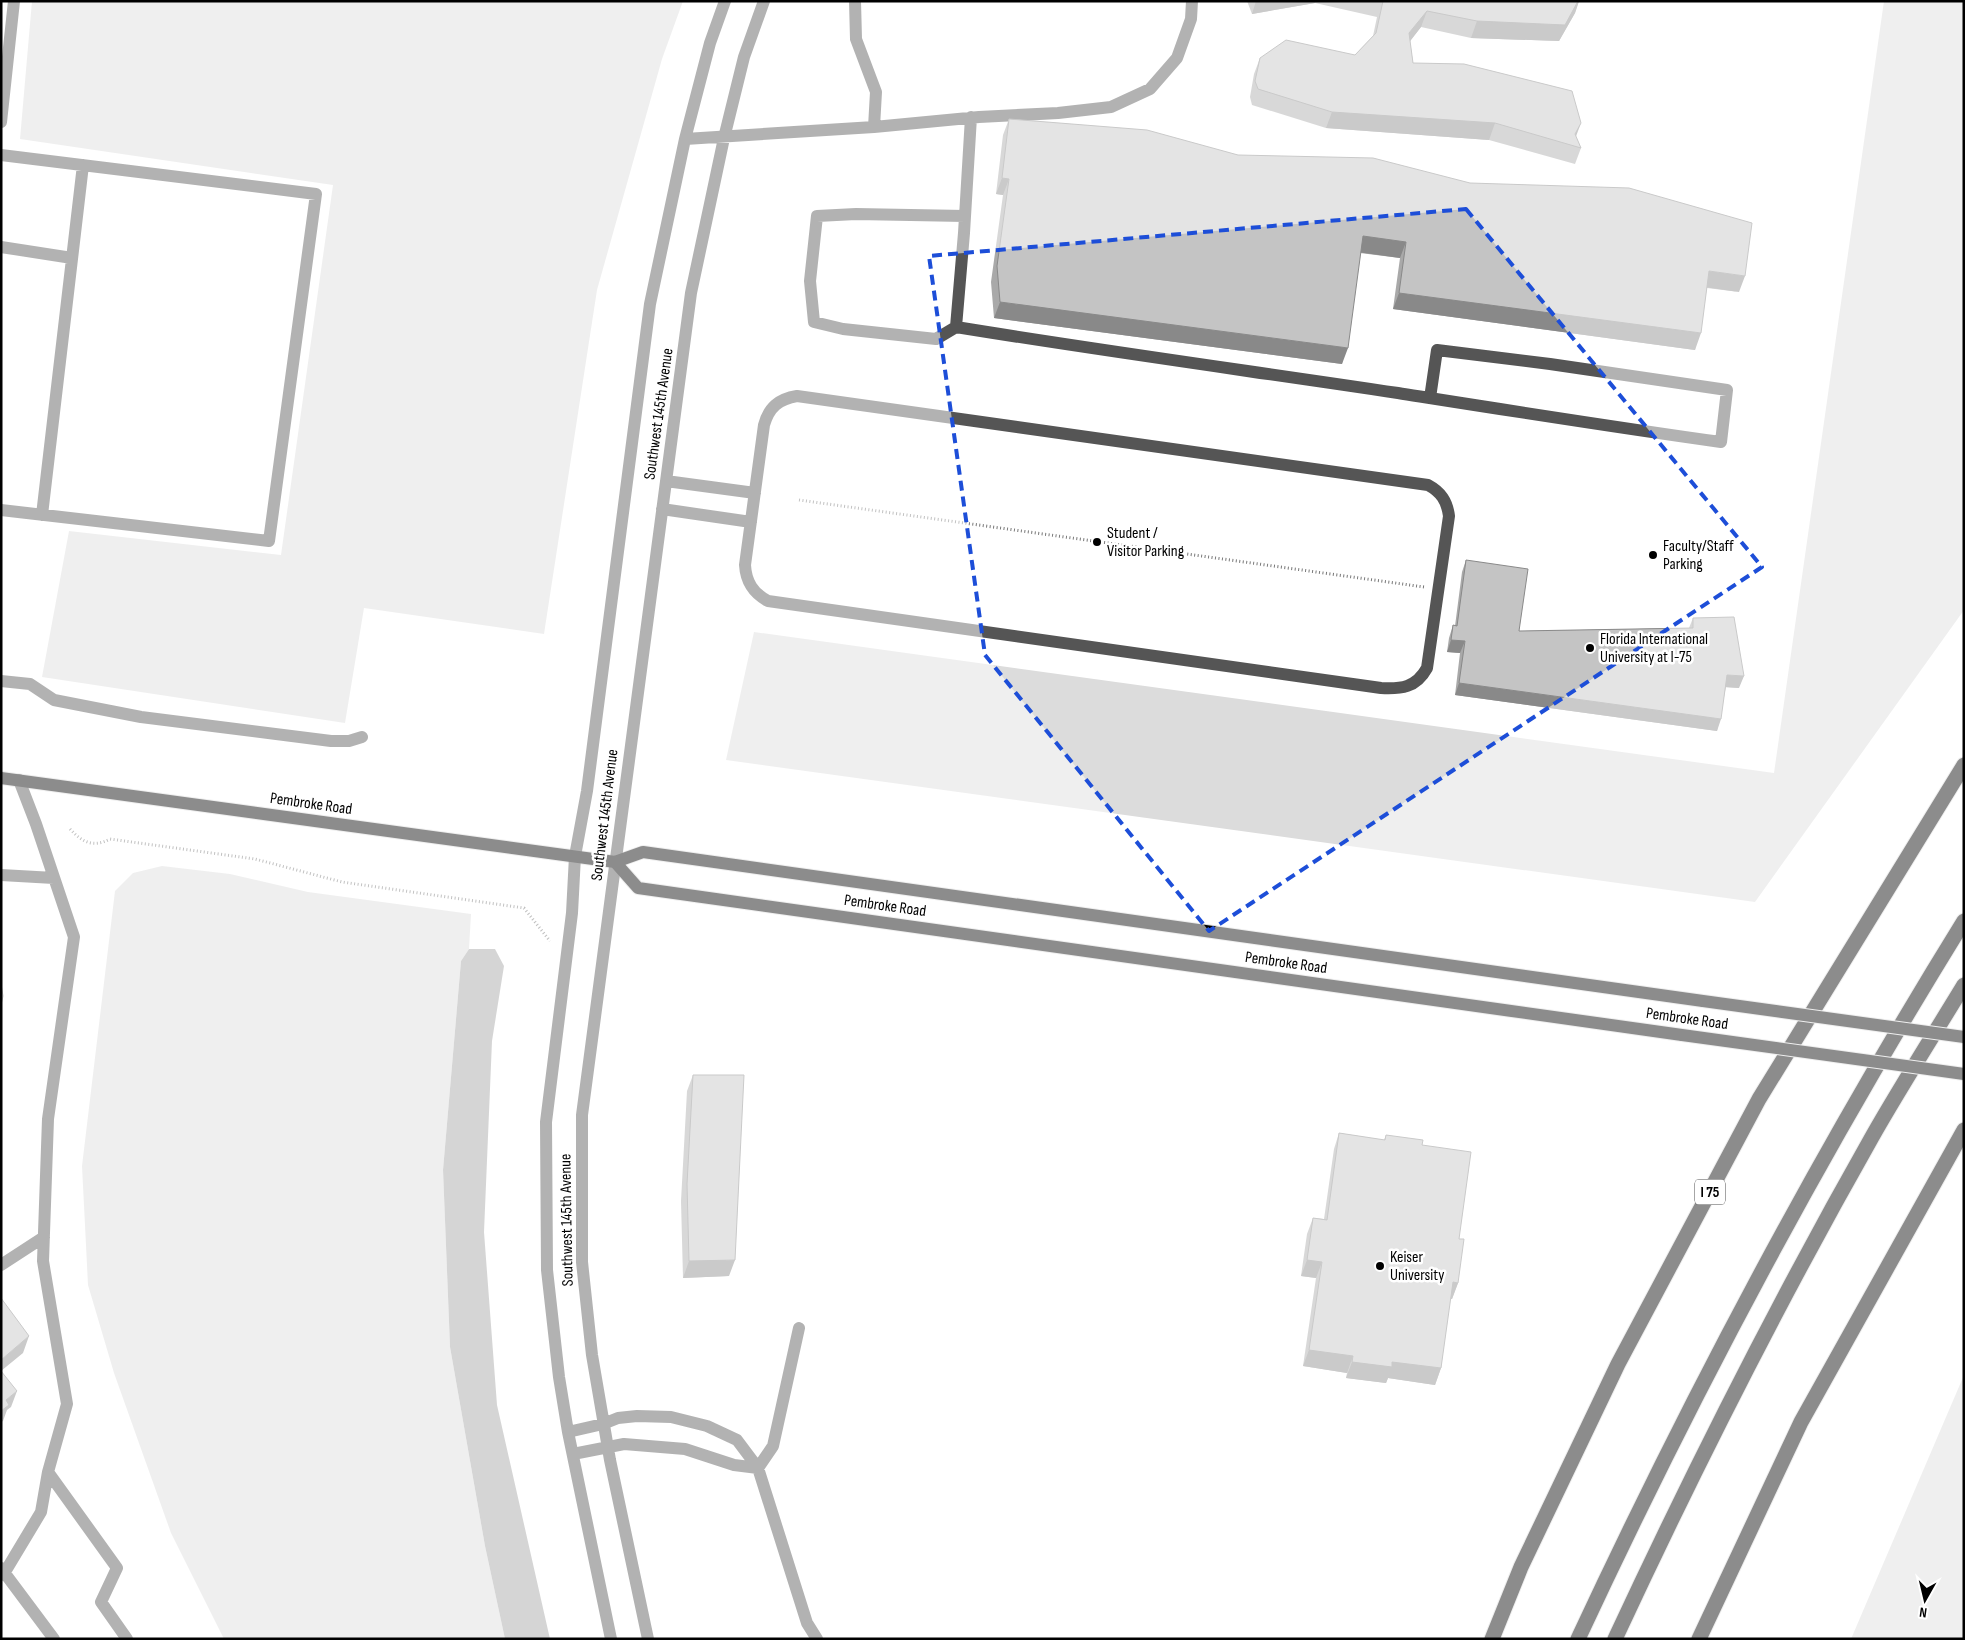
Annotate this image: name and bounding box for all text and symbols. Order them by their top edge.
street label: Southwest 145th Avenue [640,347,678,481]
place label: Student / Visitor Parking [1107,524,1184,561]
marker: Student / Visitor Parking [1091,536,1103,548]
place label: Faculty/Staff Parking [1663,537,1735,574]
marker: Faculty/Staff Parking [1647,549,1659,561]
place label: Florida International University at I-75 [1600,630,1708,667]
marker: Florida International University at I-75 [1584,642,1596,654]
street label: Southwest 145th Avenue [587,748,623,882]
street label: Pembroke Road [269,789,353,819]
street label: Pembroke Road [843,891,927,921]
street label: Pembroke Road [1244,948,1328,978]
street label: Pembroke Road [1645,1004,1729,1034]
street label: Southwest 145th Avenue [556,1154,578,1286]
road number: I 75 [1695,1180,1725,1204]
place label: Keiser University [1390,1248,1444,1285]
marker: Keiser University [1374,1260,1386,1272]
north arrow [1900,1575,1950,1625]
text: N [1918,1603,1928,1621]

